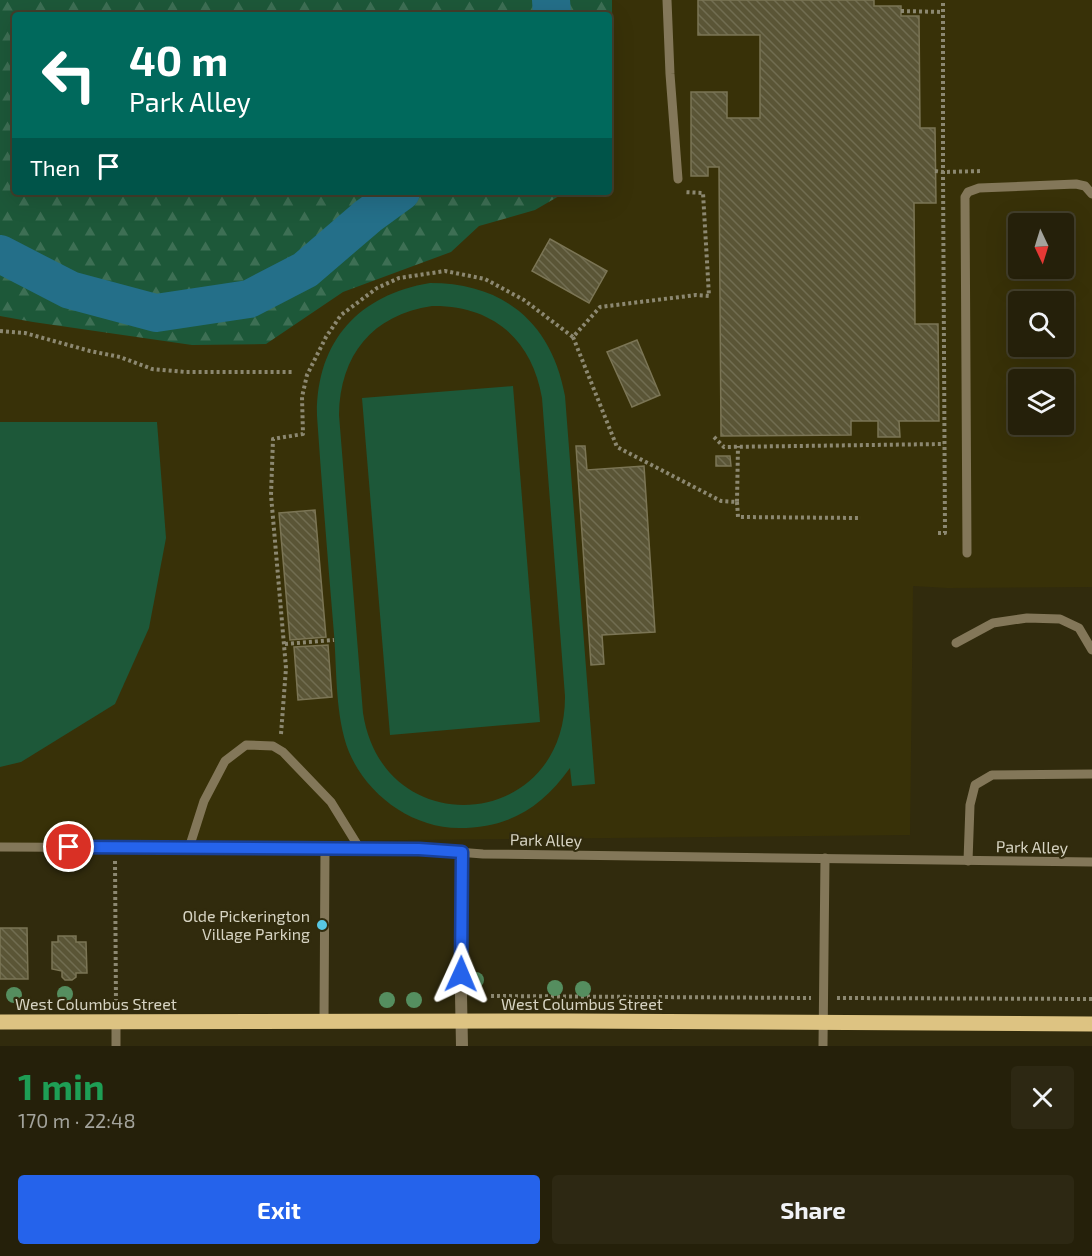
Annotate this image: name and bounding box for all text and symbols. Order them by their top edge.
text: 40 m [129,34,228,84]
icon: left [30,36,108,114]
text: Park Alley [129,85,251,117]
icon: arrive [92,150,125,183]
text: Then [30,154,80,180]
north arrow [1008,213,1074,279]
map controls [1008,213,1074,435]
button: search [1008,291,1074,357]
button: layers [1008,369,1074,435]
pin [43,821,94,872]
street label: Park Alley [510,829,583,850]
icon: arrive [52,830,85,863]
street label: Park Alley [996,836,1069,857]
place label: Olde Pickerington Village Parking [182,906,310,943]
marker: Olde Pickerington Village Parking [315,918,329,932]
position arrow [429,942,493,1006]
street label: West Columbus Street [15,994,177,1013]
street label: West Columbus Street [501,994,663,1013]
text: 1 min [18,1064,105,1107]
button: close [1011,1066,1074,1129]
text: 170 m · 22:48 [18,1108,136,1132]
button: Exit [18,1175,540,1244]
button: Share [552,1175,1074,1244]

